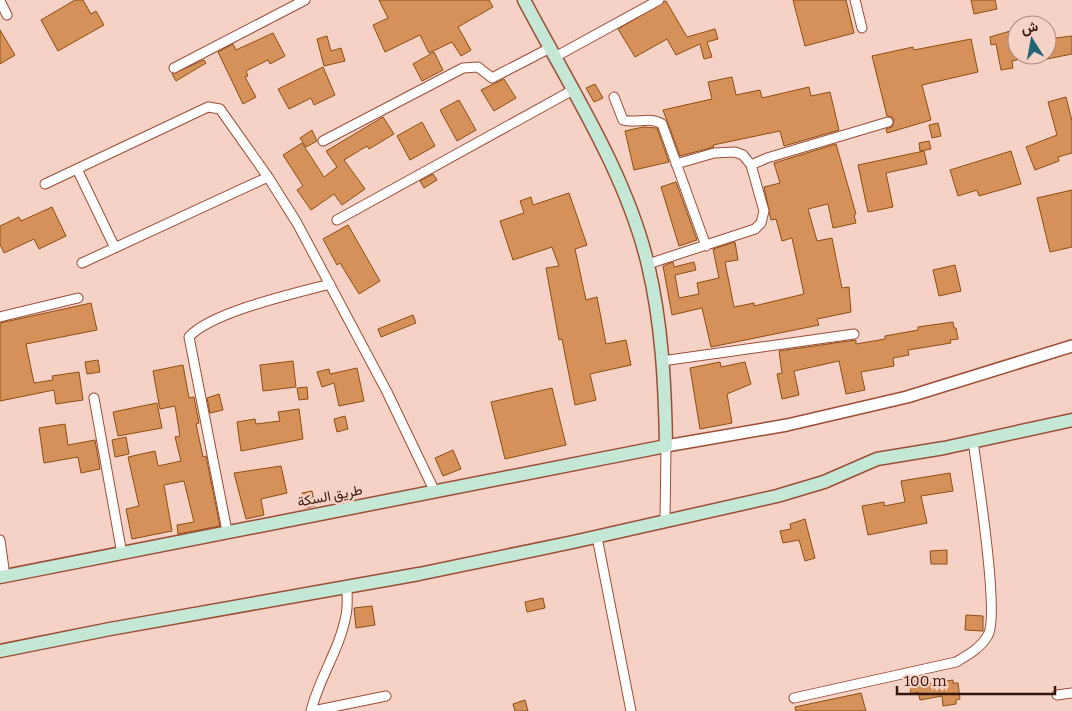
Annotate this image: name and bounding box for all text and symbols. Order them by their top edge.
north arrow [1007,15,1057,65]
text: ش [1020,18,1040,38]
street label: طريق السكة [296,481,364,511]
scale bar [897,664,1054,696]
text: 100 m [904,672,947,690]

